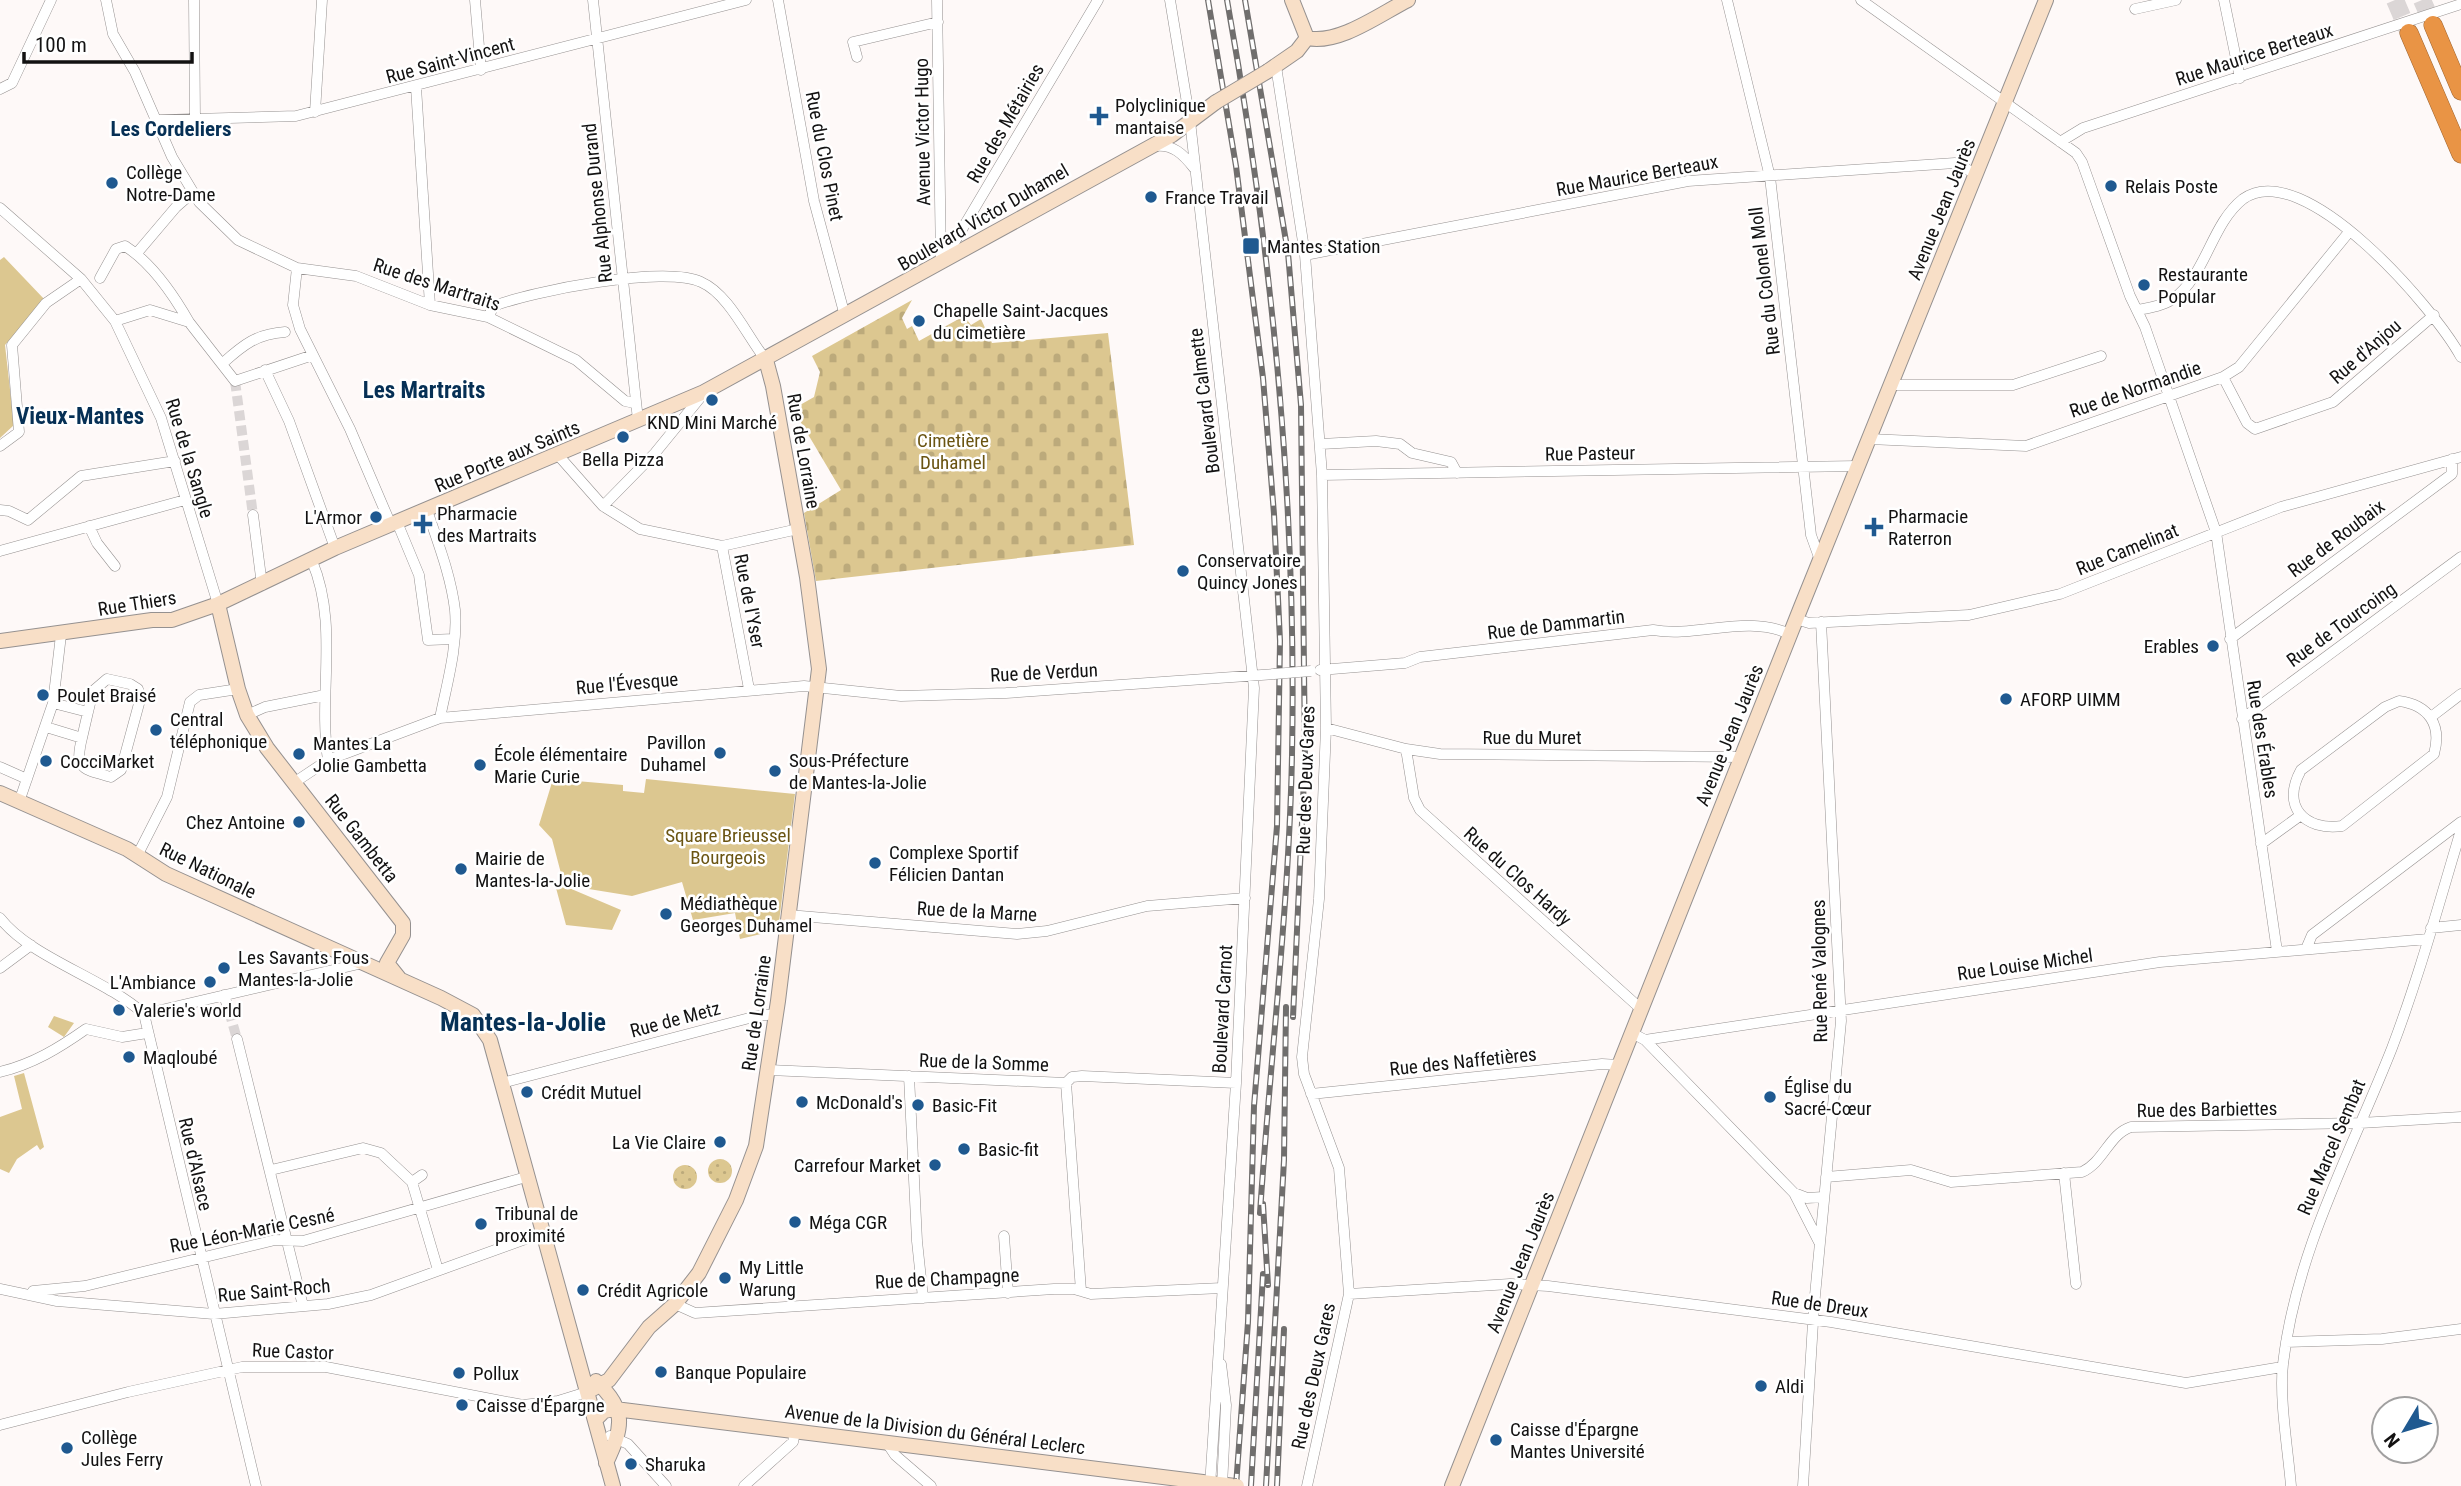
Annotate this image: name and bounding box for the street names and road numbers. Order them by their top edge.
street label: Rue Maurice Berteaux [2173,18,2336,91]
street label: Rue Saint-Vincent [383,32,517,89]
street label: Avenue Victor Hugo [910,58,935,206]
street label: Rue des Métairies [962,59,1049,187]
street label: Rue du Clos Pinet [801,89,848,223]
street label: Rue Alphonse Durand [578,122,617,284]
street label: Avenue Jean Jaurès [1903,135,1980,283]
street label: Rue Maurice Berteaux [1554,150,1720,201]
street label: Boulevard Victor Duhamel [894,159,1073,276]
street label: Rue du Colonel Moll [1744,206,1785,356]
street label: Rue des Martraits [370,253,503,316]
street label: Rue d'Anjou [2325,314,2406,389]
street label: Boulevard Calmette [1184,327,1225,475]
street label: Rue de Normandie [2066,356,2204,423]
street label: Rue de Lorraine [782,392,825,511]
street label: Rue de la Sangle [160,396,219,521]
street label: Rue Porte aux Saints [431,416,583,497]
street label: Rue Pasteur [1545,441,1636,466]
street label: Rue de Roubaix [2283,495,2389,582]
street label: Rue Camelinat [2073,519,2182,580]
street label: Rue de l'Yser [729,552,770,650]
street label: Rue de Tourcoing [2282,577,2400,672]
street label: Rue Thiers [96,586,178,621]
street label: Rue de Dammartin [1486,605,1626,644]
street label: Rue de Verdun [990,658,1098,687]
street label: Avenue Jean Jaurès [1691,661,1768,809]
street label: Rue l'Évesque [575,668,679,699]
street label: Rue des Érables [2242,678,2283,800]
street label: Rue des Deux Gares [1291,705,1320,855]
street label: Rue du Muret [1482,726,1582,749]
street label: Rue Gambetta [320,790,403,887]
street label: Rue du Clos Hardy [1459,822,1576,931]
street label: Rue Nationale [156,837,260,904]
street label: Rue de la Marne [916,897,1038,926]
street label: Rue René Valognes [1807,899,1832,1043]
street label: Boulevard Carnot [1208,944,1237,1074]
street label: Rue Louise Michel [1956,944,2094,985]
street label: Rue de Lorraine [737,954,776,1072]
street label: Rue de Metz [628,996,723,1043]
street label: Rue des Naffetières [1388,1042,1538,1081]
street label: Rue de la Somme [919,1049,1049,1076]
street label: Rue Marcel Sembat [2293,1076,2370,1219]
street label: Rue des Barbiettes [2137,1097,2278,1122]
street label: Rue d'Alsace [174,1115,217,1213]
street label: Avenue Jean Jaurès [1482,1188,1559,1336]
street label: Rue Léon-Marie Cesné [168,1203,336,1258]
street label: Rue de Champagne [874,1263,1020,1294]
street label: Rue Saint-Roch [217,1274,331,1307]
street label: Rue de Dreux [1770,1286,1870,1323]
street label: Rue des Deux Gares [1287,1301,1340,1451]
street label: Rue Castor [252,1339,334,1364]
street label: Avenue de la Division du Général Leclerc [784,1400,1087,1459]

